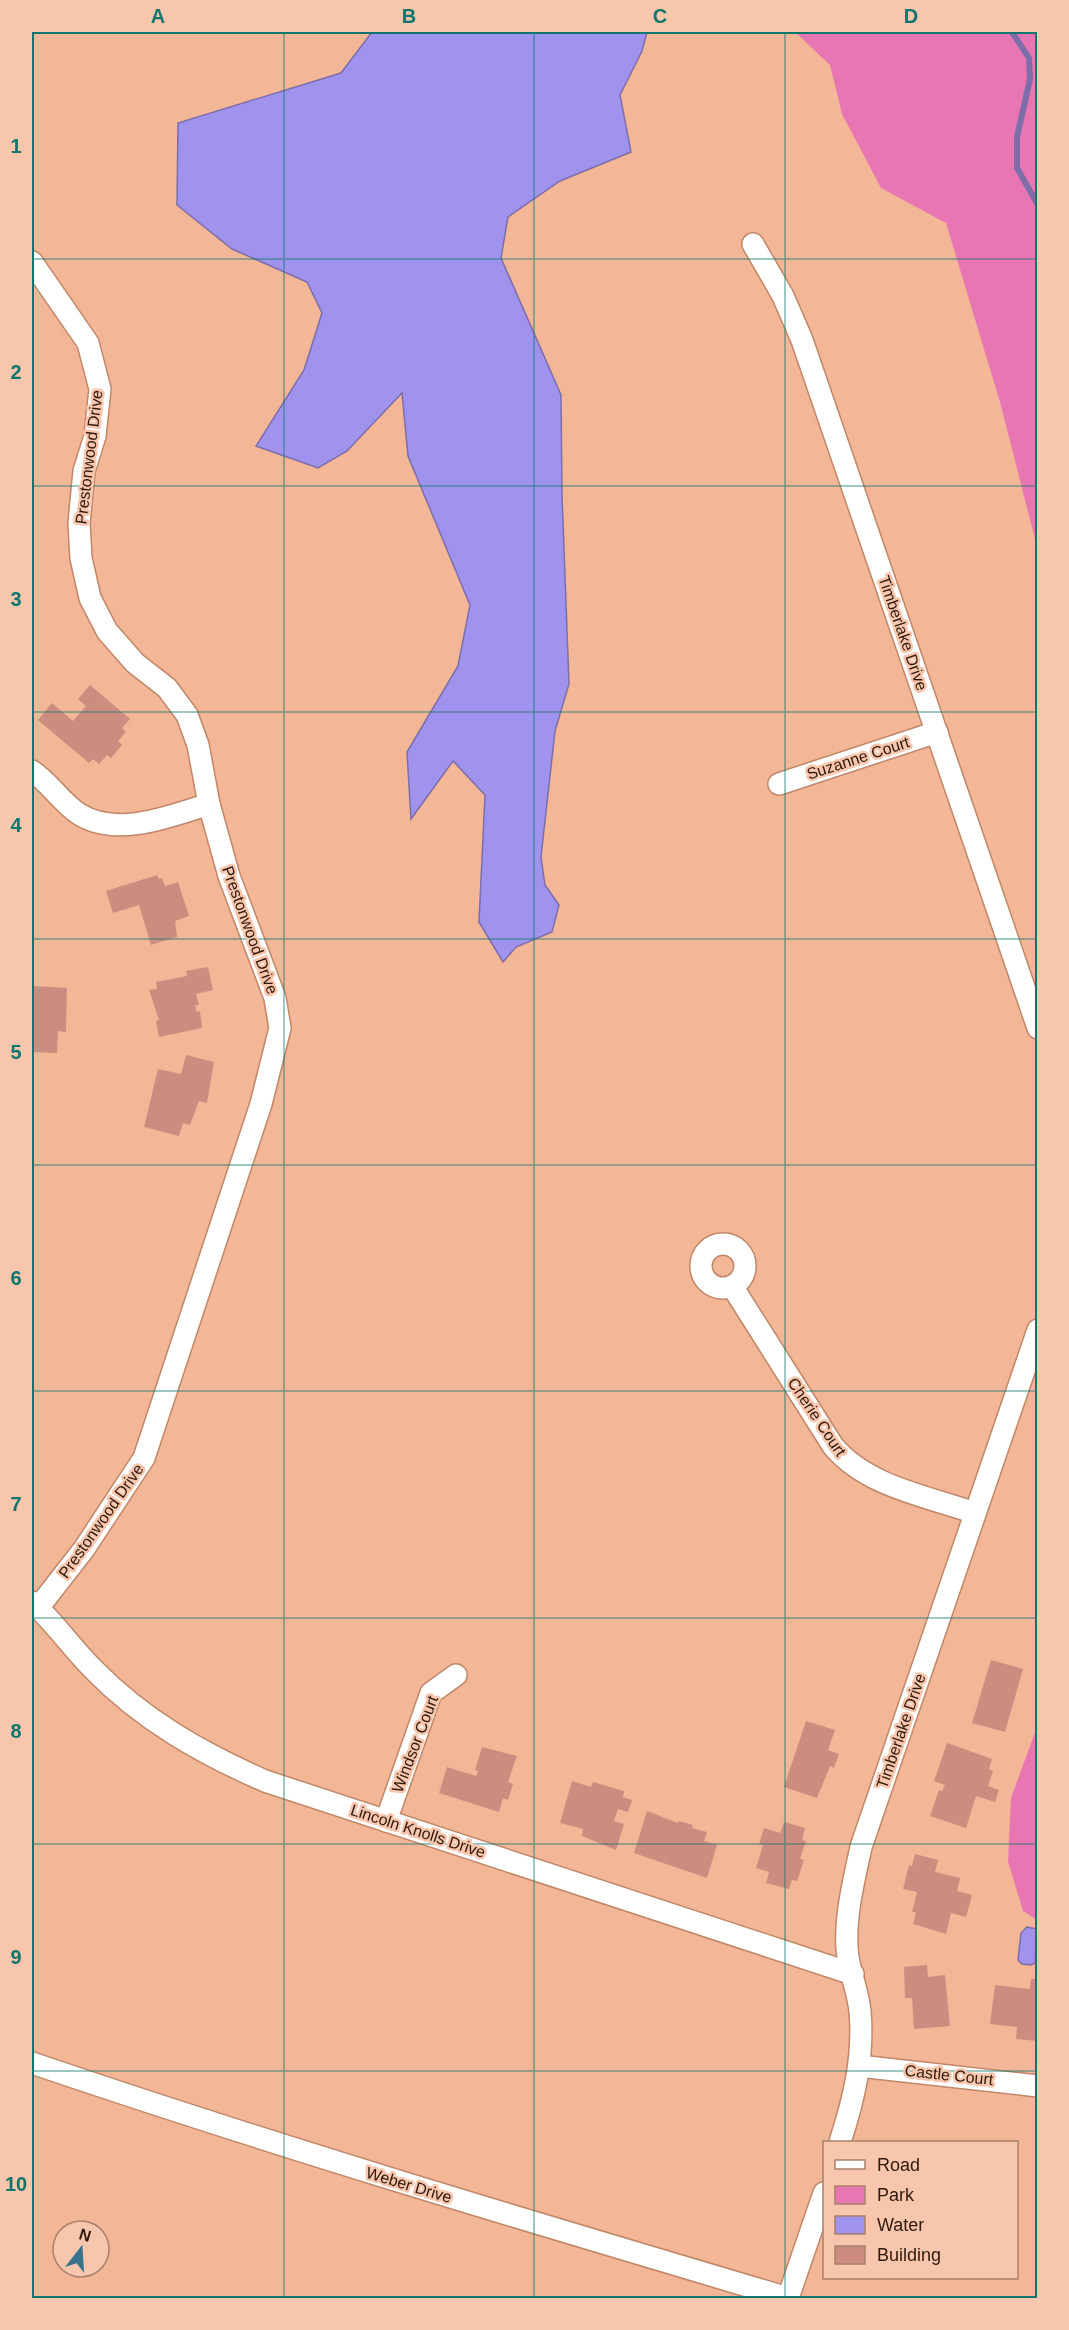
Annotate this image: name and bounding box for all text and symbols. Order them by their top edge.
text: A [151,5,165,27]
text: B [402,5,416,27]
text: C [653,5,667,27]
text: D [904,5,918,27]
text: 1 [10,135,22,157]
text: 2 [10,361,22,383]
street label: Prestonwood Drive [72,389,106,525]
street label: Timberlake Drive [875,573,931,693]
text: 3 [10,588,22,610]
street label: Suzanne Court [805,733,912,783]
text: 4 [10,814,22,836]
street label: Prestonwood Drive [219,864,281,997]
text: 5 [10,1041,22,1063]
text: 6 [10,1267,22,1289]
street label: Cherie Court [785,1375,850,1460]
street label: Prestonwood Drive [55,1461,147,1581]
text: 7 [10,1493,22,1515]
street label: Timberlake Drive [873,1671,929,1791]
street label: Windsor Court [389,1693,441,1795]
text: 8 [10,1720,22,1742]
street label: Lincoln Knolls Drive [349,1801,488,1861]
text: 9 [10,1946,22,1968]
street label: Castle Court [904,2062,995,2088]
legend [823,2141,1018,2279]
text: Road [877,2155,920,2175]
street label: Weber Drive [364,2164,454,2206]
text: 10 [5,2173,27,2195]
text: Park [877,2185,915,2205]
text: Water [877,2215,924,2235]
north arrow [51,2219,111,2279]
text: N [77,2225,93,2245]
text: Building [877,2245,941,2265]

